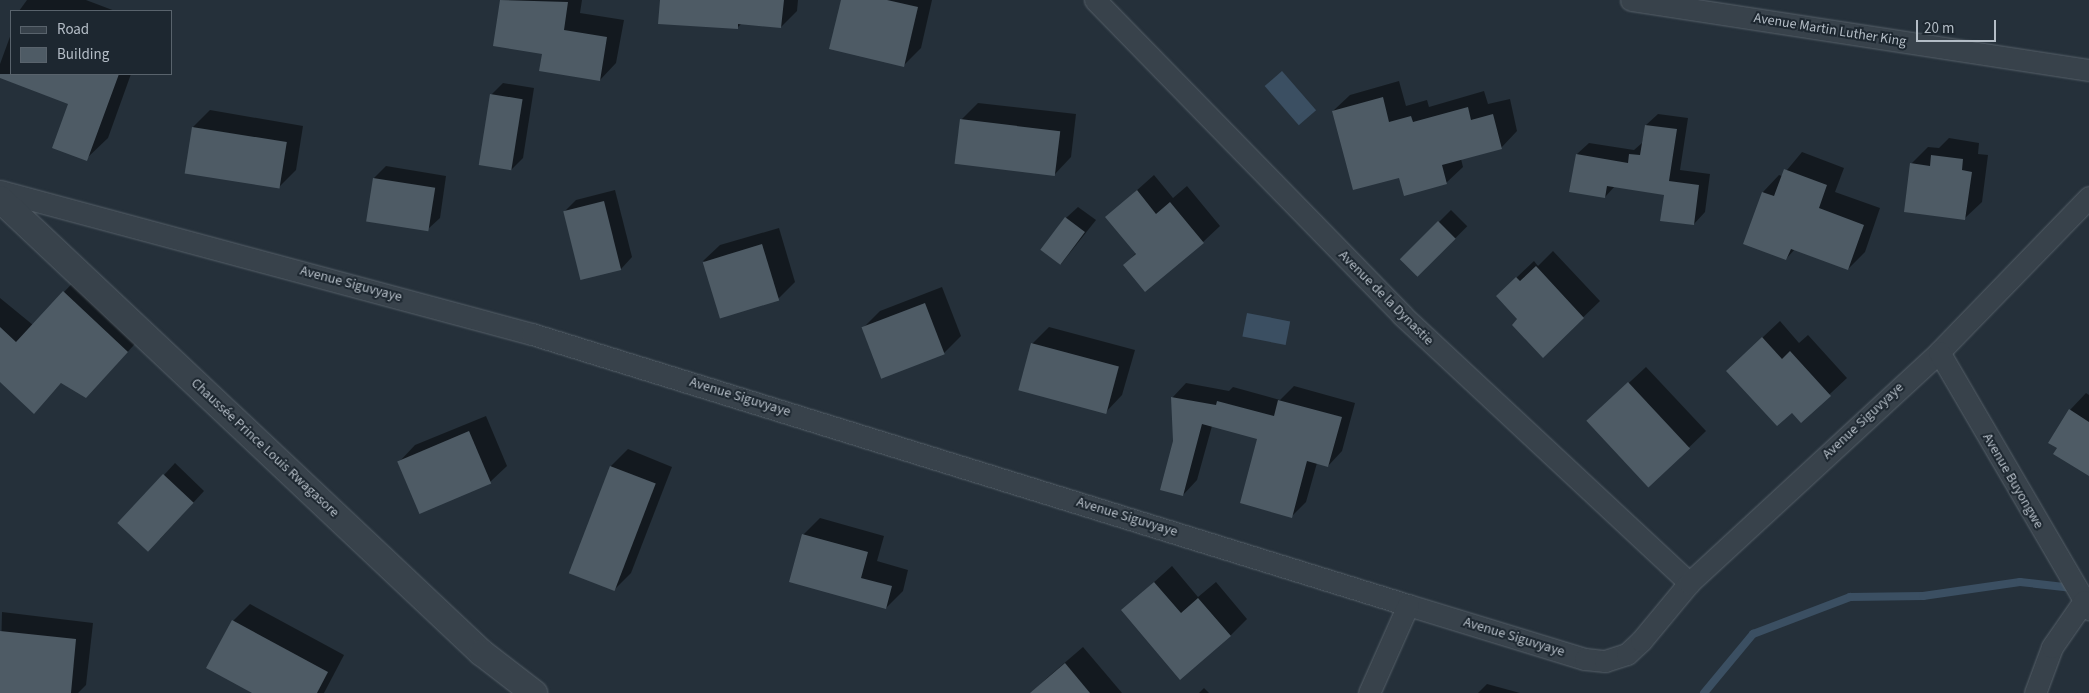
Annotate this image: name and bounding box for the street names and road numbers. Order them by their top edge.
street label: Avenue Martin Luther King [1753,10,1907,50]
street label: Avenue de la Dynastie [1335,247,1437,349]
street label: Avenue Siguvyaye [298,262,404,306]
street label: Avenue Siguvyaye [687,374,793,420]
street label: Chaussée Prince Louis Rwagasore [187,375,343,521]
street label: Avenue Siguvyaye [1819,379,1907,463]
street label: Avenue Buyongwe [1979,430,2047,532]
street label: Avenue Siguvyaye [1074,494,1180,540]
street label: Avenue Siguvyaye [1461,614,1567,660]

